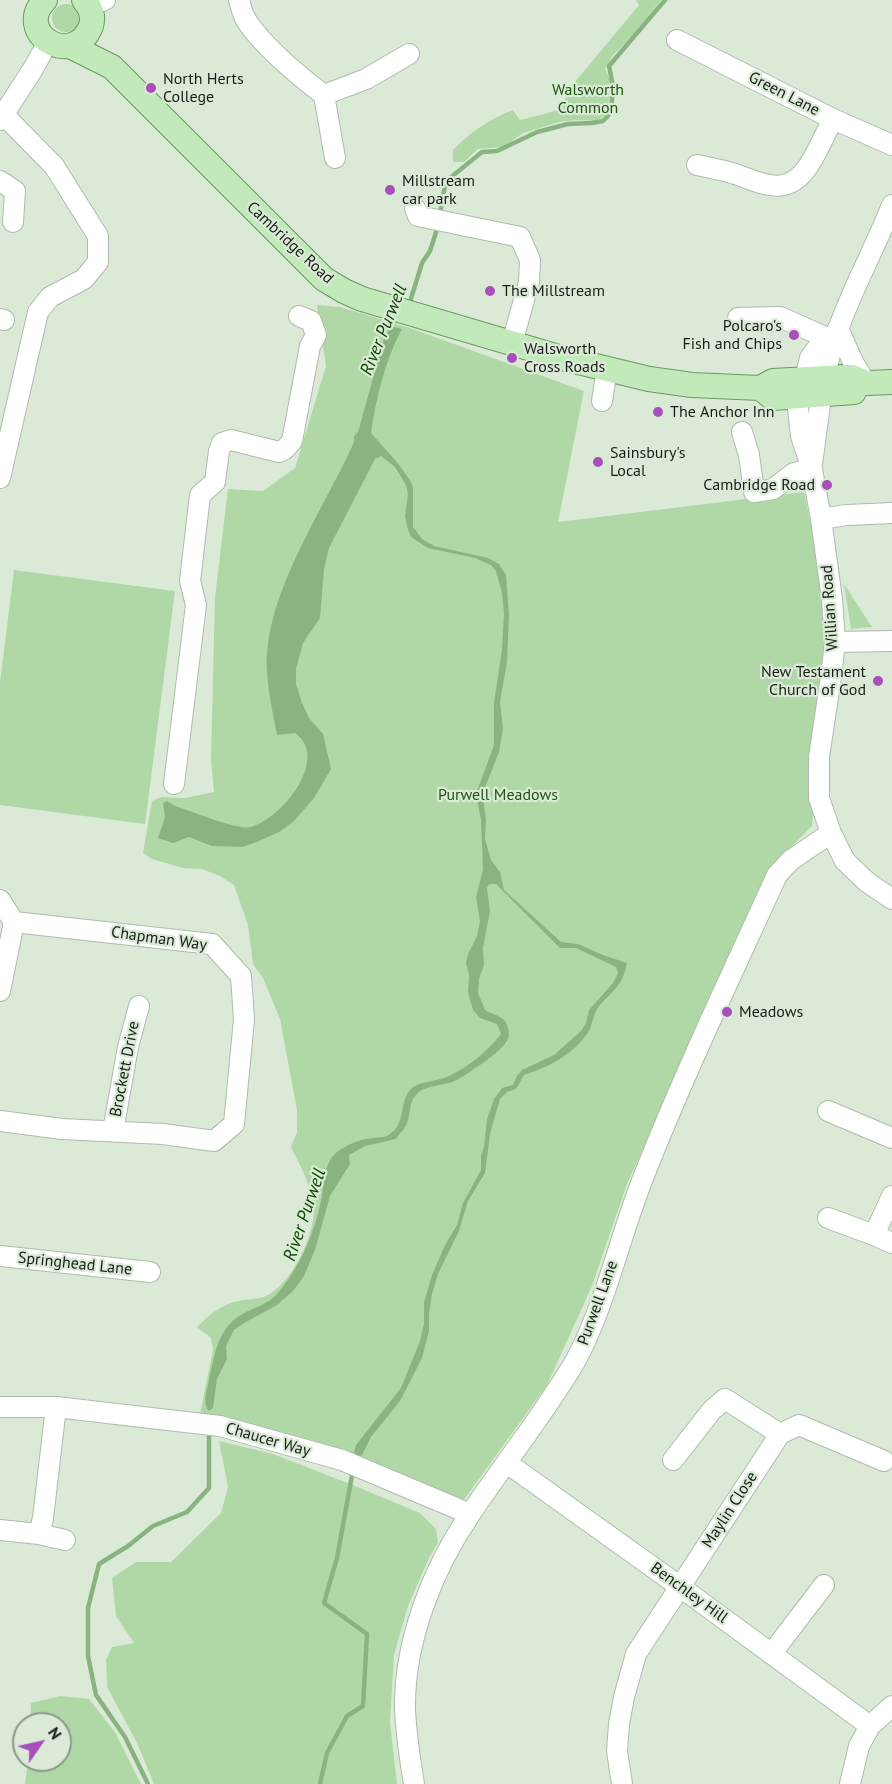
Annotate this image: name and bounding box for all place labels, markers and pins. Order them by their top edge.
place label: North Herts College [163,69,244,107]
marker: North Herts College [144,81,158,95]
place label: Millstream car park [402,171,475,209]
marker: Millstream car park [383,183,397,197]
place label: The Millstream [502,281,605,301]
marker: The Millstream [483,284,497,298]
place label: Polcaro's Fish and Chips [683,316,782,354]
marker: Polcaro's Fish and Chips [787,328,801,342]
place label: Walsworth Cross Roads [524,339,605,377]
marker: Walsworth Cross Roads [505,351,519,365]
place label: The Anchor Inn [670,402,775,422]
marker: The Anchor Inn [651,405,665,419]
place label: Sainsbury's Local [610,443,686,481]
marker: Sainsbury's Local [591,455,605,469]
place label: Cambridge Road [703,475,815,495]
marker: Cambridge Road [820,478,834,492]
place label: New Testament Church of God [761,662,866,700]
marker: New Testament Church of God [871,674,885,688]
place label: Meadows [739,1002,803,1022]
marker: Meadows [720,1005,734,1019]

